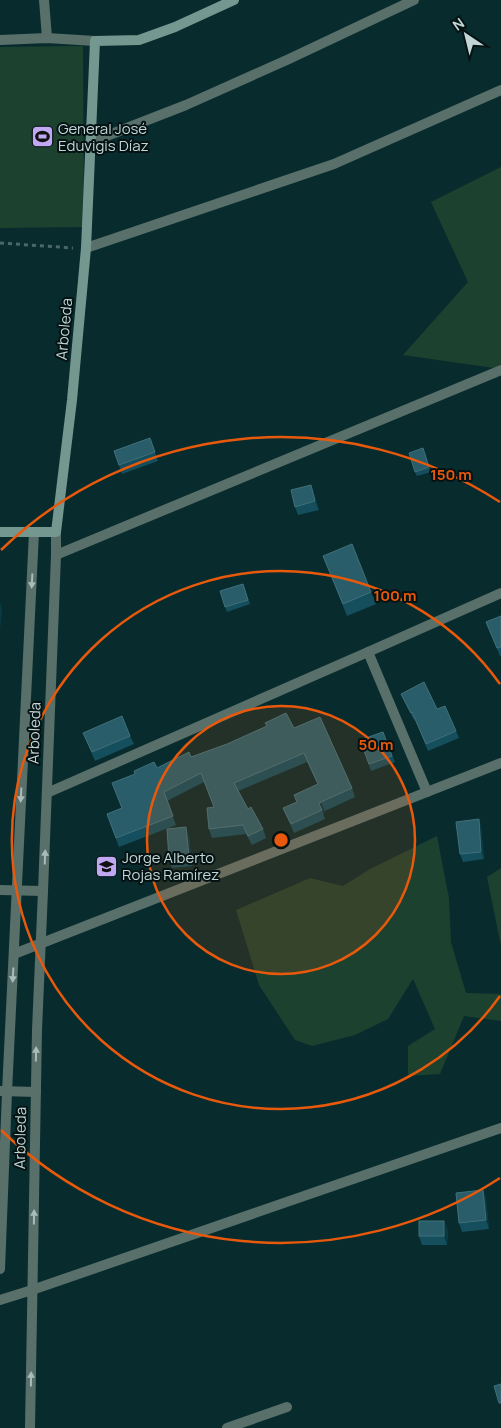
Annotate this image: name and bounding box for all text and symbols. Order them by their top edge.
north arrow [441,10,491,60]
text: N [449,13,468,35]
place label: General José Eduvigis Díaz [58,118,149,156]
sports icon: General José Eduvigis Díaz [30,125,54,149]
street label: Arboleda [51,297,77,361]
text: 150 m [430,464,472,485]
one-way arrow [27,573,35,589]
text: 100 m [374,585,416,606]
street label: Arboleda [22,702,46,764]
text: 50 m [358,734,394,755]
one-way arrow [17,788,25,804]
centre of rings [272,831,290,849]
place label: Jorge Alberto Rojas Ramírez [122,847,219,885]
one-way arrow [41,849,49,865]
school or university icon: Jorge Alberto Rojas Ramírez [94,854,118,878]
one-way arrow [8,967,16,983]
one-way arrow [33,1046,41,1062]
street label: Arboleda [9,1107,31,1169]
one-way arrow [30,1209,38,1225]
one-way arrow [27,1371,35,1387]

